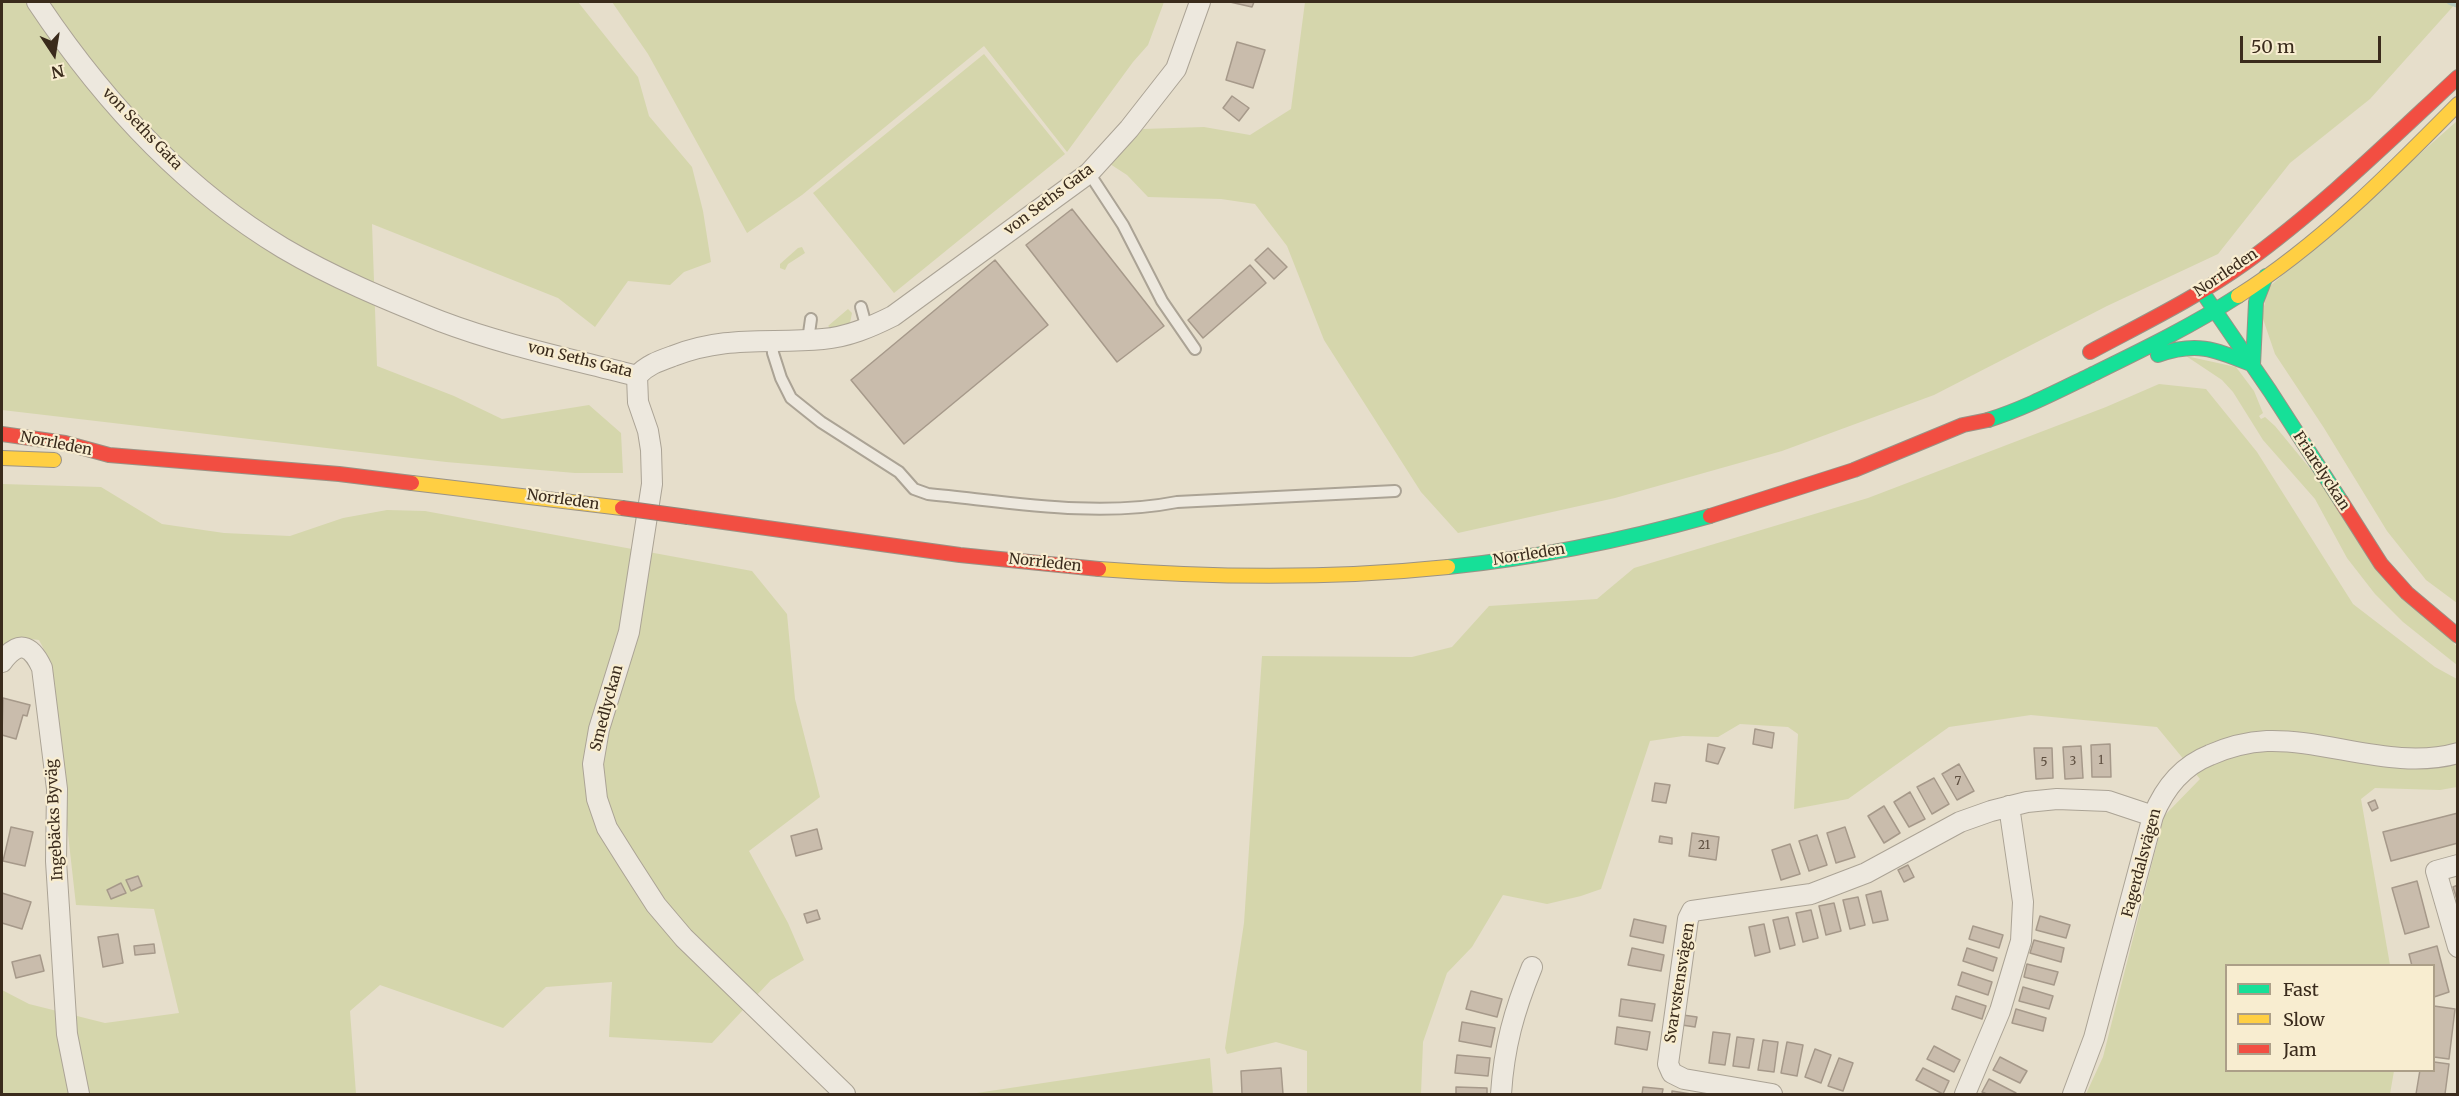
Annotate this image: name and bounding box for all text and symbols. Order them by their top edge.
north arrow [24,24,84,84]
scale bar [2243,24,2384,62]
text: 50 m [2251,35,2295,58]
text: N [49,61,66,83]
street label: von Seths Gata [98,84,186,174]
street label: von Seths Gata [1001,161,1097,239]
street label: Norrleden [2191,245,2261,301]
street label: von Seths Gata [526,338,634,382]
street label: Norrleden [18,428,94,460]
street label: Friarelyckan [2289,428,2353,514]
street label: Norrleden [526,486,600,514]
street label: Norrleden [1492,540,1566,570]
street label: Norrleden [1008,550,1082,576]
street label: Smedlyckan [587,663,627,753]
house number: 1 [2098,754,2104,768]
house number: 3 [2070,755,2076,769]
house number: 5 [2040,756,2048,770]
street label: Ingebäcks Byväg [43,759,67,881]
house number: 7 [1955,775,1961,789]
street label: Fagerdalsvägen [2119,807,2165,919]
house number: 21 [1698,839,1710,853]
street label: Svarvstensvägen [1662,921,1698,1045]
legend [2225,964,2435,1072]
text: Fast [2283,978,2319,1001]
text: Slow [2283,1008,2325,1031]
text: Jam [2283,1038,2317,1061]

